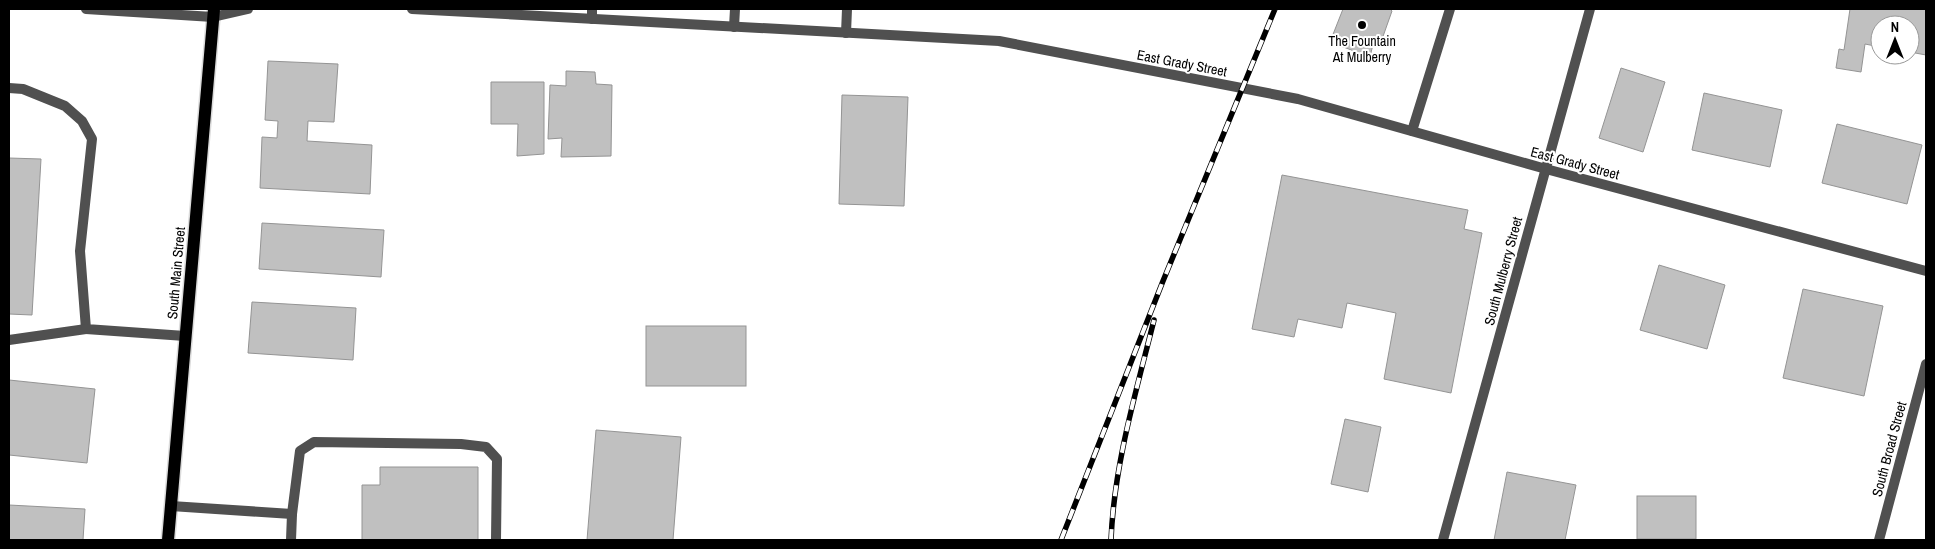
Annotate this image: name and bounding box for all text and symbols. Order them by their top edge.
north arrow [1870,15,1920,65]
text: N [1891,18,1899,36]
marker: The Fountain At Mulberry [1356,19,1368,31]
place label: The Fountain At Mulberry [1328,32,1396,66]
street label: East Grady Street [1135,45,1229,81]
street label: East Grady Street [1529,142,1621,184]
street label: South Mulberry Street [1480,215,1526,327]
street label: South Main Street [163,226,189,320]
street label: South Broad Street [1868,400,1910,498]

